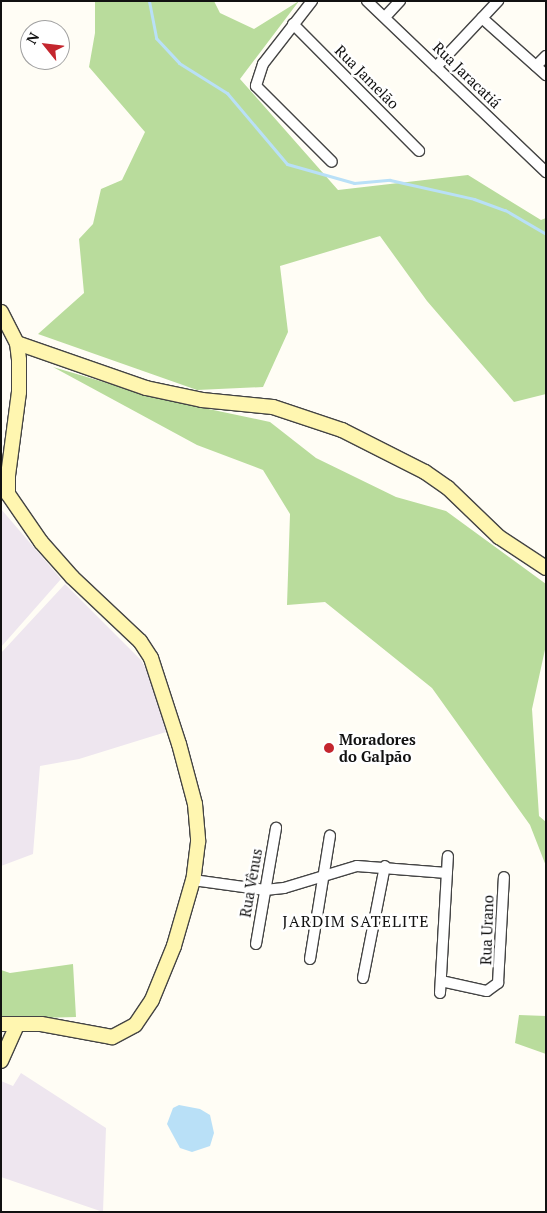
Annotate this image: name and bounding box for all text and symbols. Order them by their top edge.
north arrow [20,20,70,70]
text: N [21,29,43,47]
street label: Rua Jaracatiá [429,38,505,112]
street label: Rua Jamelão [331,41,403,113]
place label: Moradores do Galpão [339,730,416,765]
marker: Moradores do Galpão [323,742,335,754]
street label: Rua Vênus [236,847,266,919]
street label: Rua Urano [477,895,497,965]
district label: JARDIM SATELITE [280,911,432,931]

